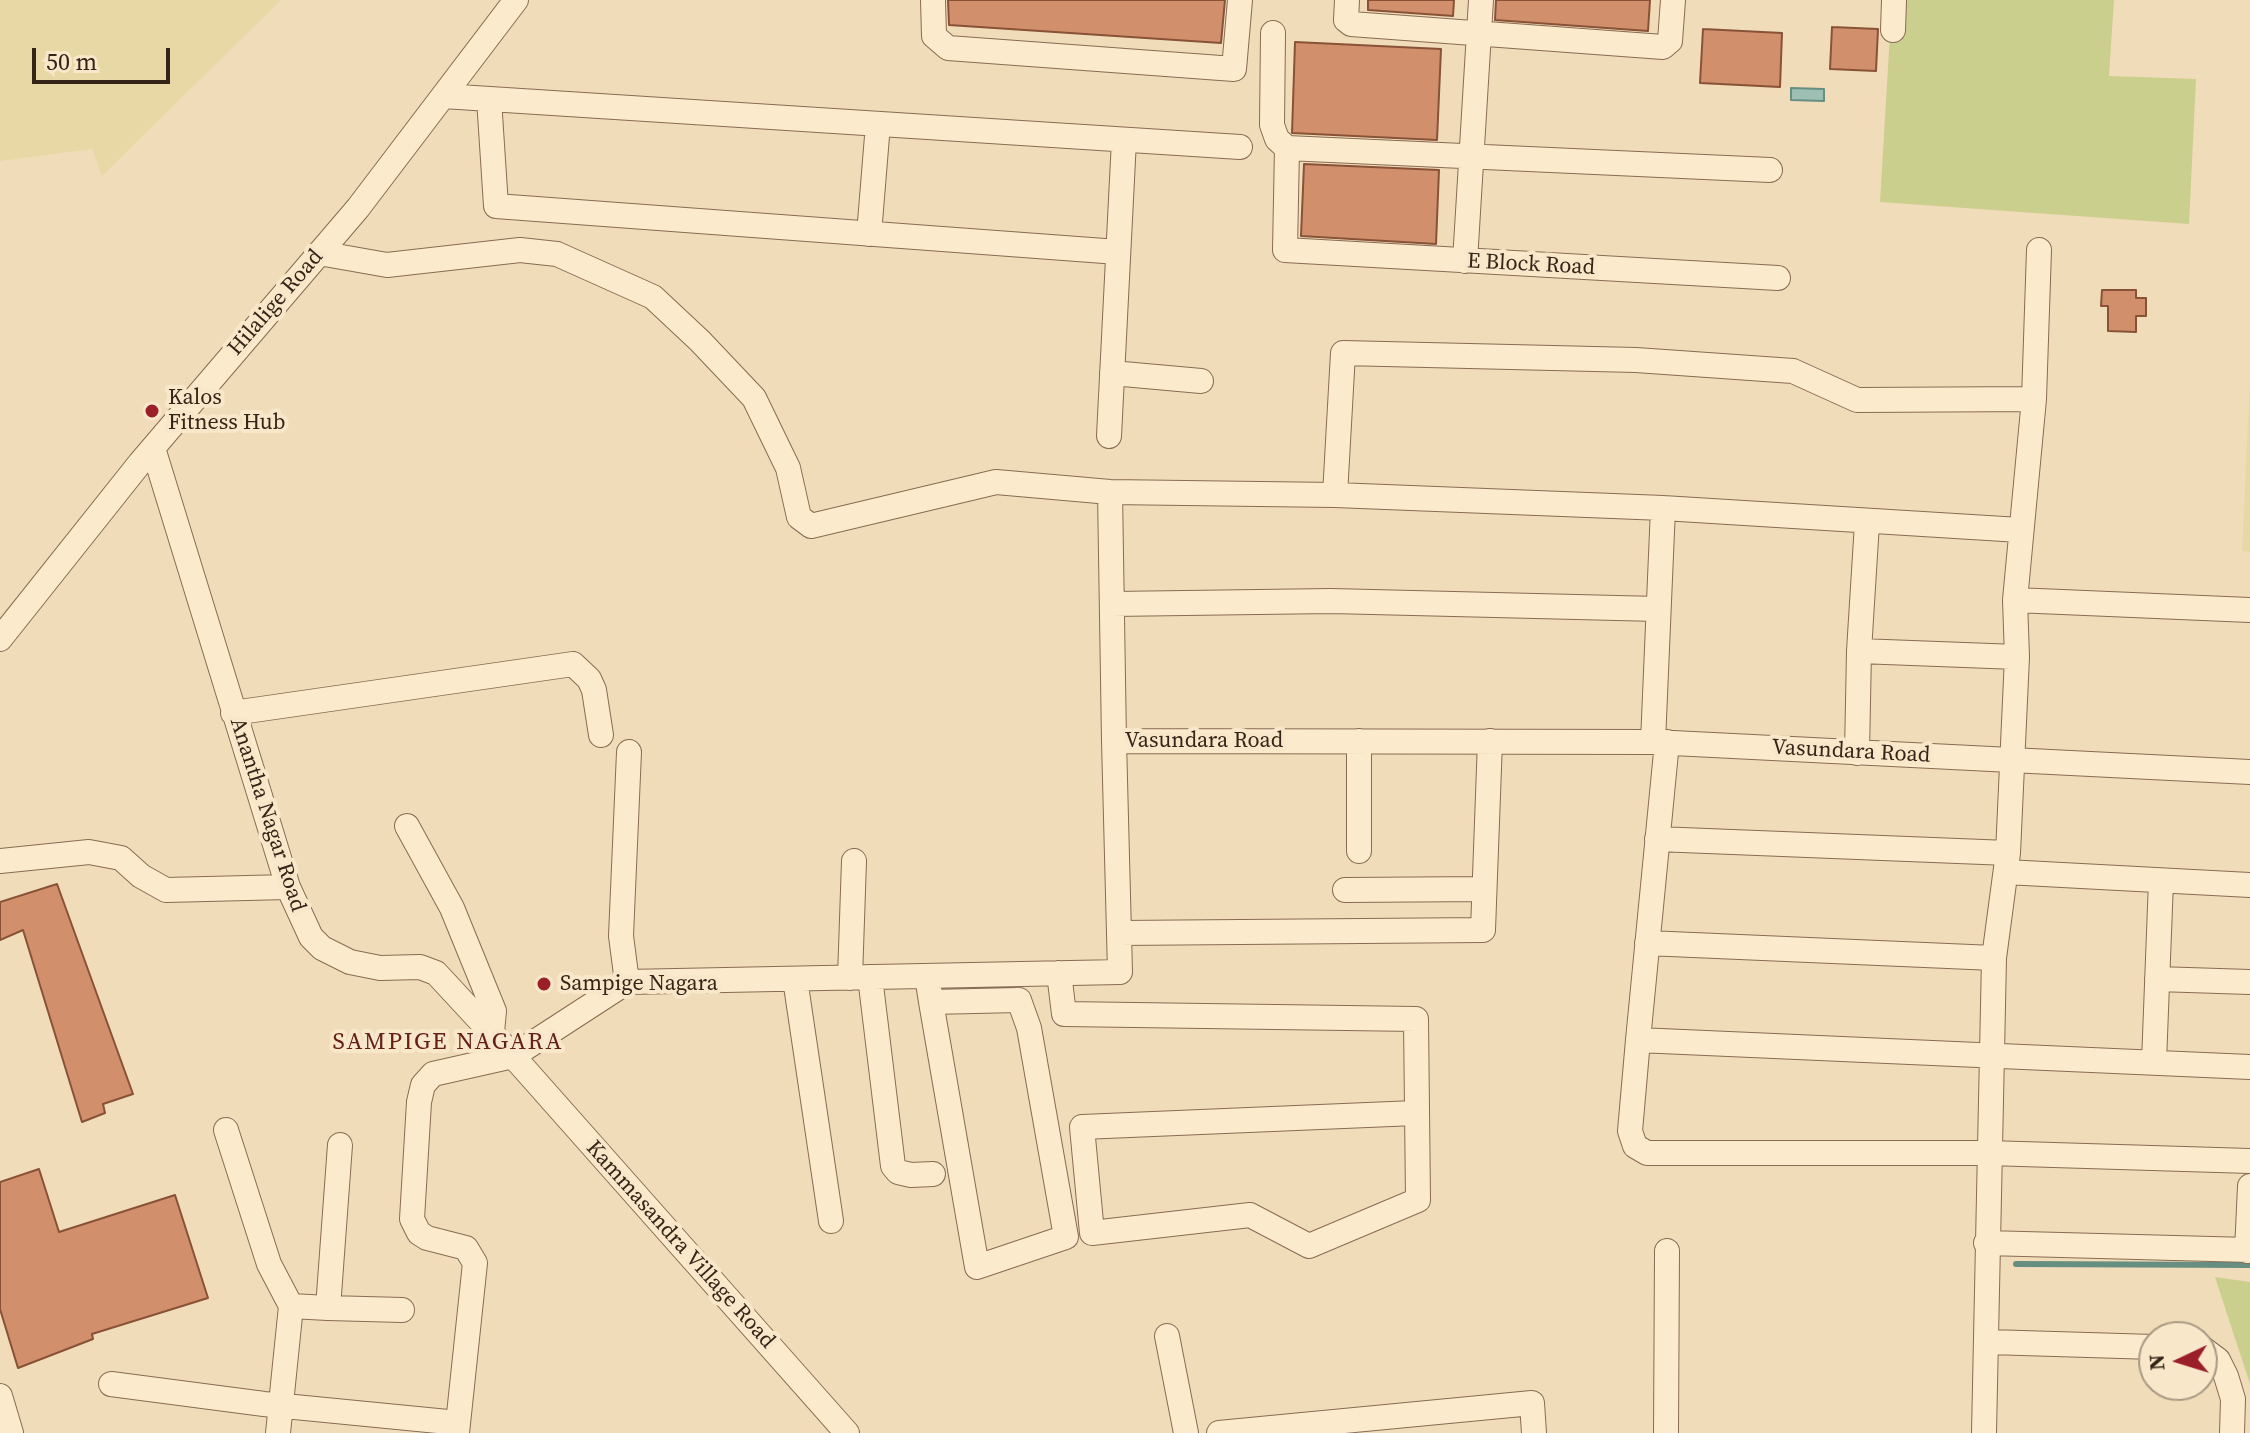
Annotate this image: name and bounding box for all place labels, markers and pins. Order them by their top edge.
place label: Kalos Fitness Hub [168,385,285,436]
marker: Kalos Fitness Hub [143,402,161,420]
place label: Sampige Nagara [560,971,718,997]
marker: Sampige Nagara [535,975,553,993]

